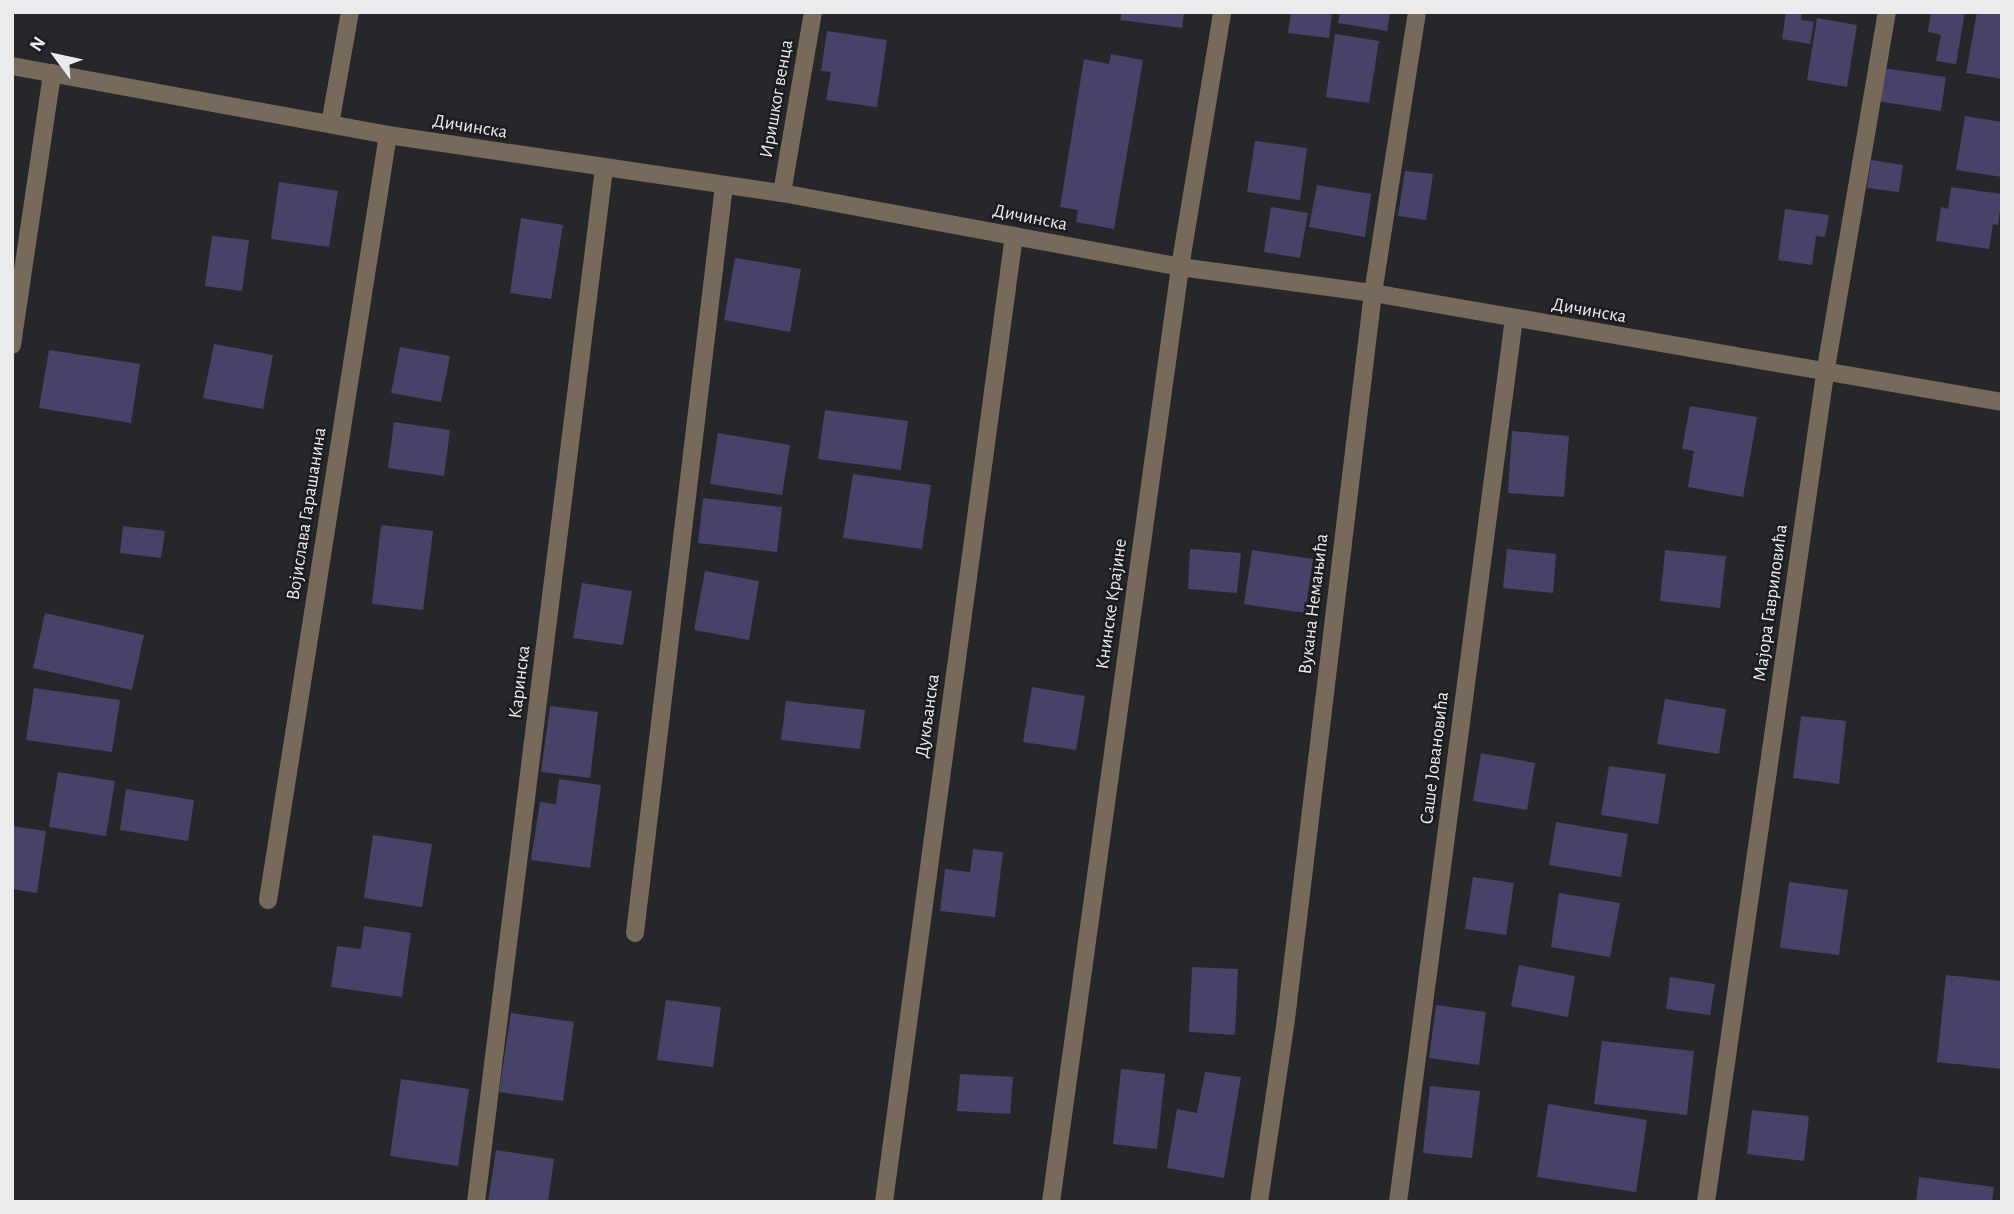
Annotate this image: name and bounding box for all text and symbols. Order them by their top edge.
north arrow [21,21,91,91]
text: N [26,34,50,55]
street label: Иришког венца [755,38,799,160]
street label: Дичинска [431,110,509,144]
street label: Дичинска [991,200,1069,236]
street label: Дичинска [1550,293,1628,329]
street label: Војислава Гарашанина [282,426,332,602]
street label: Мајора Гавриловића [1749,523,1793,683]
street label: Вукана Немањића [1294,532,1334,676]
street label: Книнске Крајине [1092,537,1132,671]
street label: Каринска [504,644,536,720]
street label: Дукљанска [911,673,945,759]
street label: Саше Јовановића [1416,690,1454,826]

